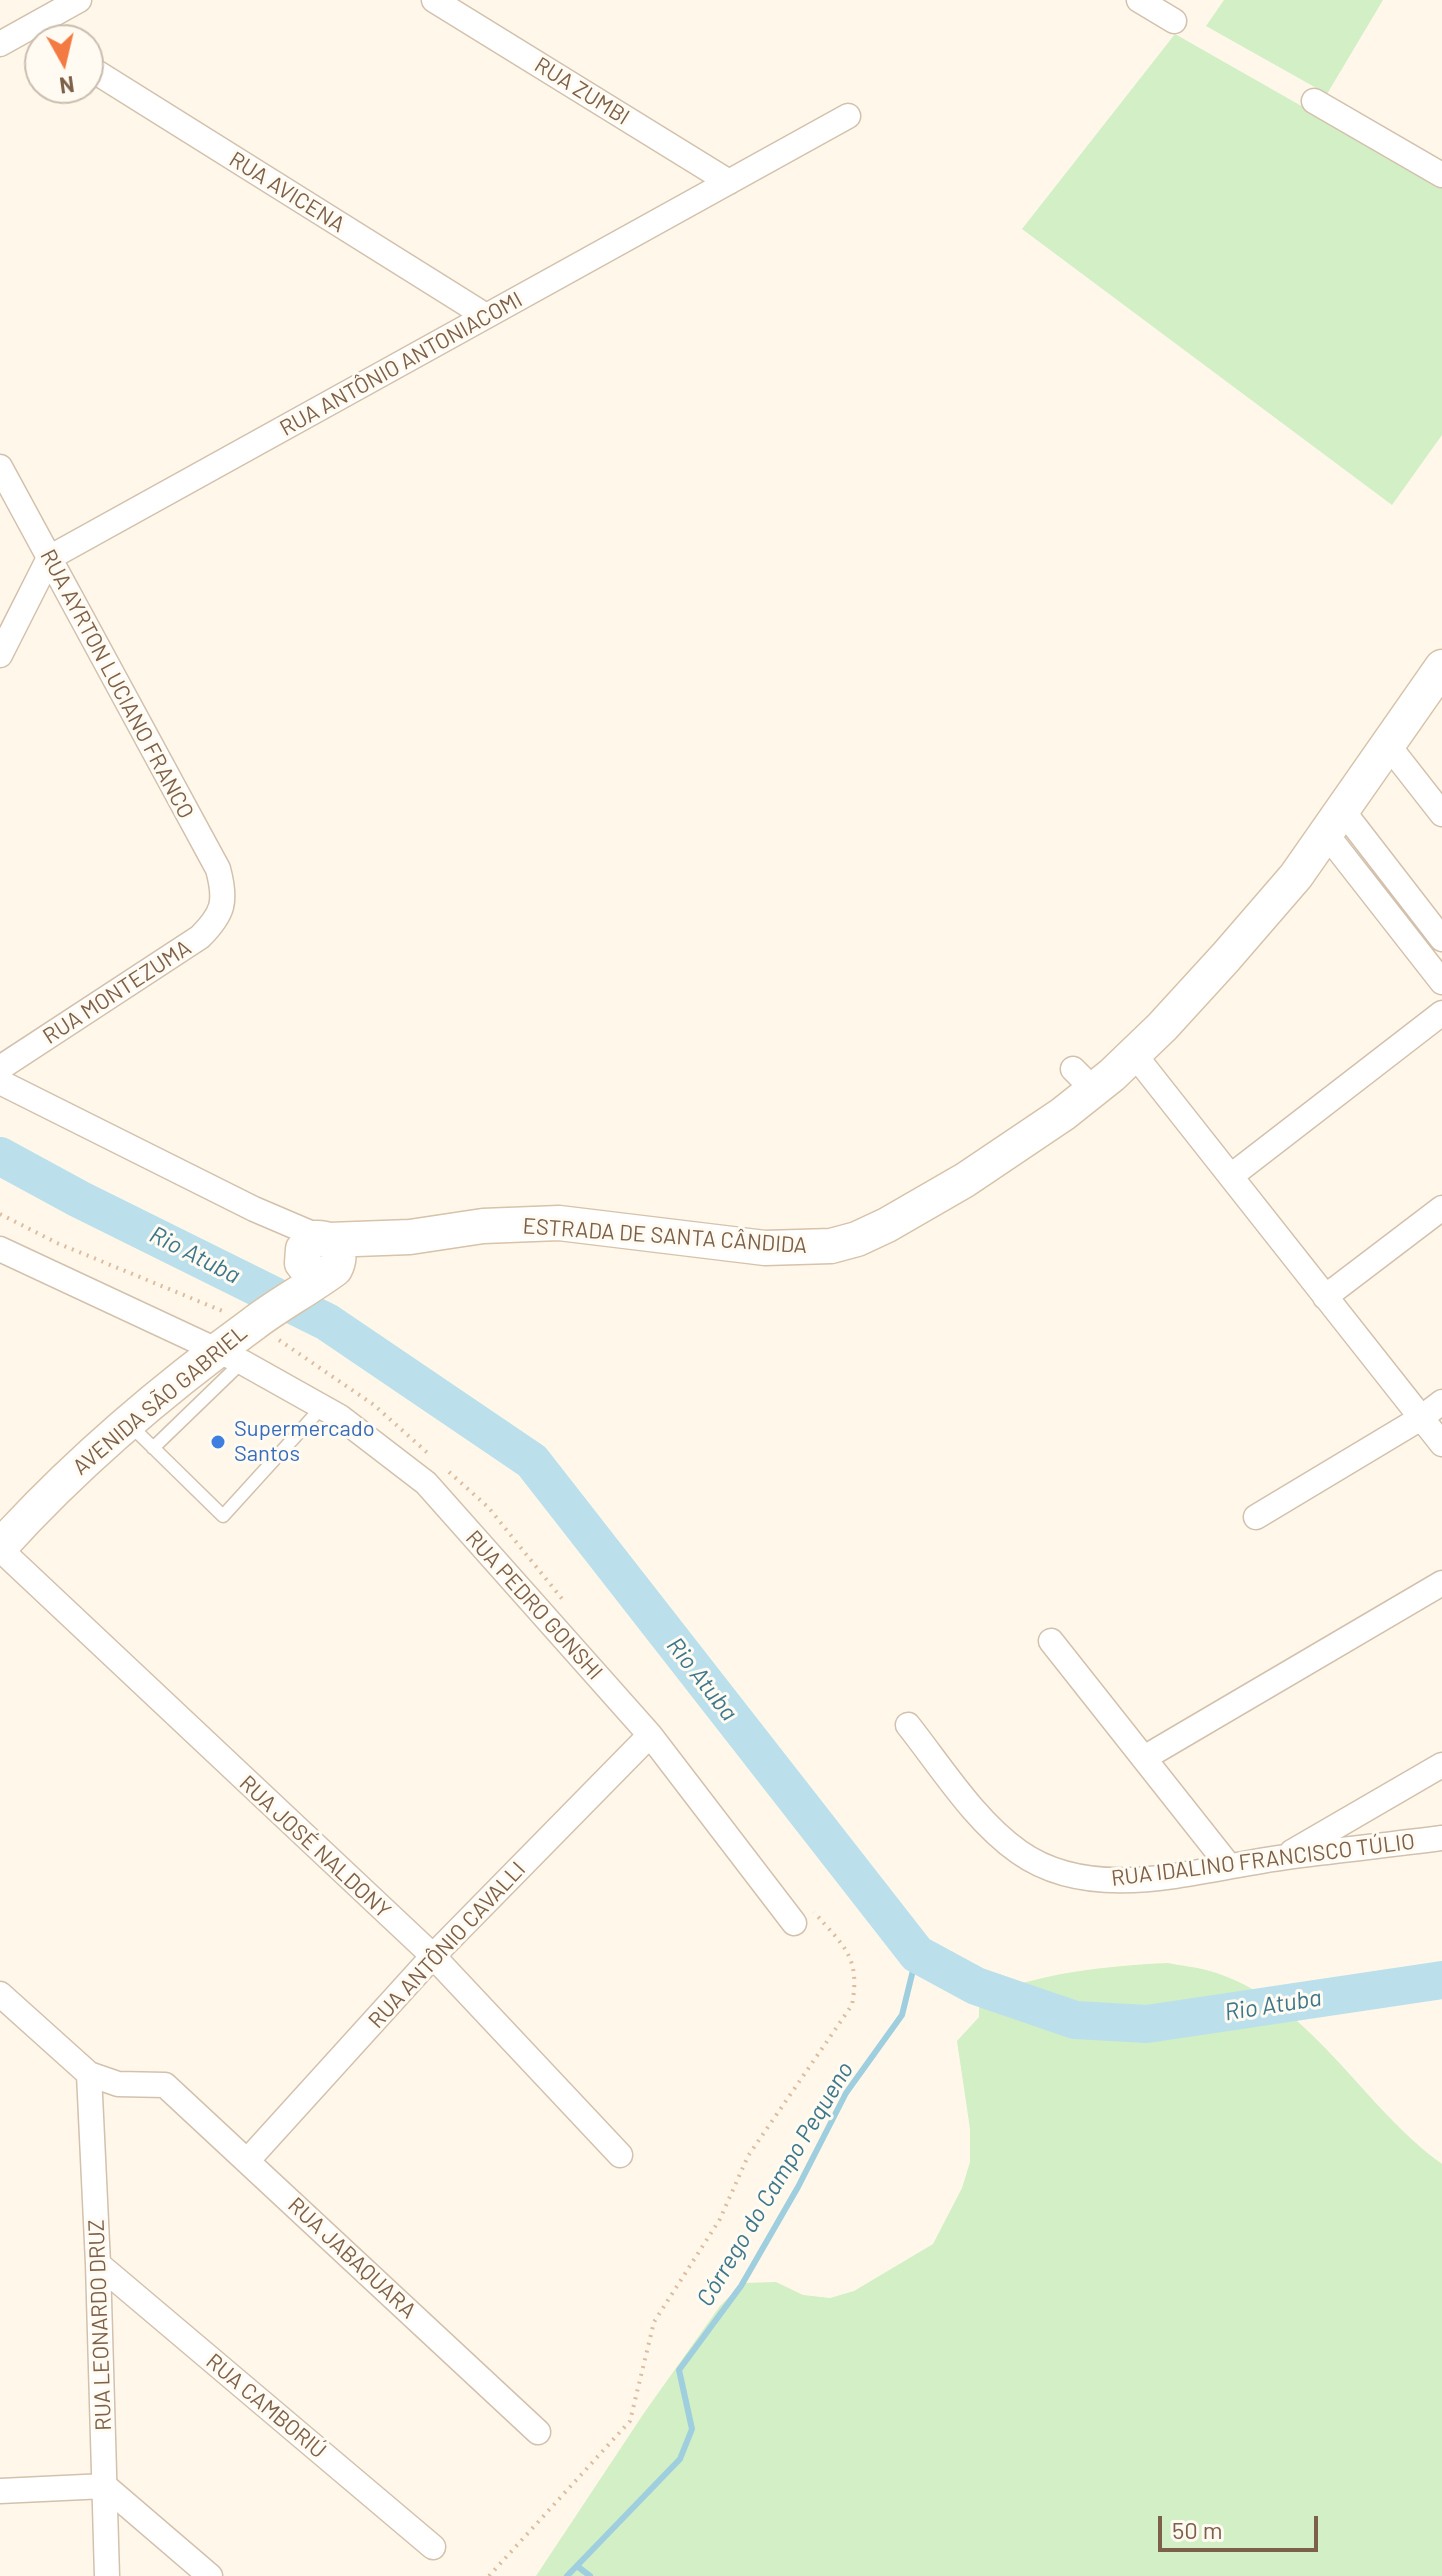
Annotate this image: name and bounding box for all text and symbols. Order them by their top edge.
north arrow [24,24,104,104]
street label: RUA ZUMBI [530,51,634,131]
text: N [58,72,76,100]
street label: RUA AVICENA [224,146,350,238]
street label: RUA ANTÔNIO ANTONIACOMI [275,286,527,442]
street label: RUA AYRTON LUCIANO FRANCO [35,545,199,823]
street label: RUA MONTEZUMA [38,934,196,1050]
street label: ESTRADA DE SANTA CÂNDIDA [522,1213,808,1259]
water label: Rio Atuba [145,1220,245,1290]
street label: AVENIDA SÃO GABRIEL [68,1319,252,1481]
place label: Supermercado Santos [234,1416,375,1468]
marker: Supermercado Santos [209,1433,227,1451]
street label: RUA PEDRO GONSHI [460,1525,608,1685]
water label: Rio Atuba [661,1632,743,1726]
street label: RUA JOSÉ NALDONY [234,1770,396,1924]
street label: RUA IDALINO FRANCISCO TÚLIO [1110,1828,1416,1892]
street label: RUA ANTÔNIO CAVALLI [363,1856,531,2034]
water label: Rio Atuba [1222,1983,1324,2027]
water label: Córrego do Campo Pequeno [691,2057,859,2311]
street label: RUA JABAQUARA [283,2192,421,2324]
street label: RUA LEONARDO DRUZ [83,2219,117,2431]
street label: RUA CAMBORIÚ [201,2348,331,2464]
scale bar [1162,2500,1322,2550]
text: 50 m [1172,2515,1223,2544]

